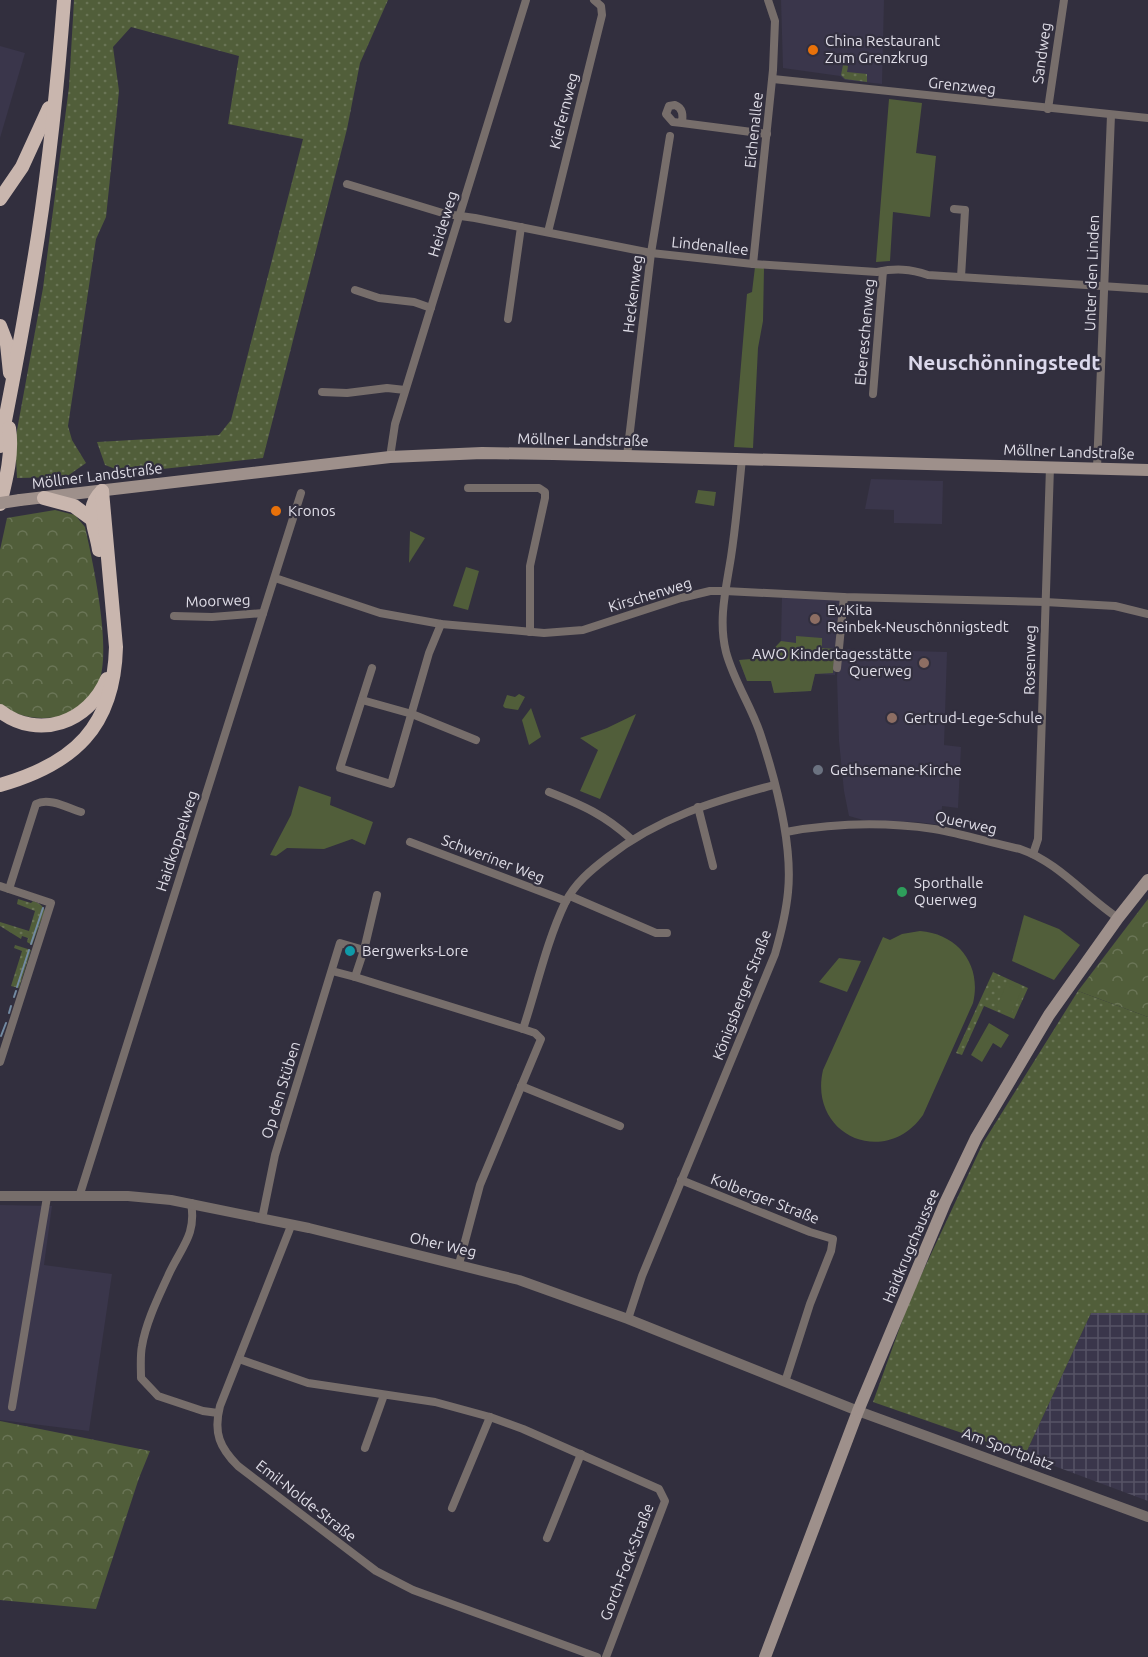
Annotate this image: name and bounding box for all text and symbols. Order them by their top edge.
street label: Sandweg [1029,21,1054,85]
place label: China Restaurant Zum Grenzkrug [825,32,940,66]
marker: China Restaurant Zum Grenzkrug [806,43,820,57]
street label: Kiefernweg [546,71,581,151]
street label: Grenzweg [927,73,997,98]
street label: Eichenallee [741,91,766,169]
street label: Heideweg [424,189,461,259]
street label: Unter den Linden [1081,214,1102,332]
street label: Lindenallee [671,233,750,258]
street label: Heckenweg [619,254,646,334]
street label: Ebereschenweg [851,278,878,386]
district label: Neuschönningstedt [908,350,1100,374]
street label: Möllner Landstraße [517,430,649,449]
street label: Möllner Landstraße [1003,441,1135,462]
street label: Möllner Landstraße [31,459,163,492]
place label: Kronos [288,502,335,519]
marker: Kronos [269,504,283,518]
street label: Kirschenweg [606,574,694,615]
street label: Moorweg [185,591,251,610]
place label: Ev.Kita Reinbek-Neuschönnigstedt [827,601,1009,635]
marker: Ev.Kita Reinbek-Neuschönnigstedt [808,612,822,626]
street label: Rosenweg [1020,625,1039,695]
place label: AWO Kindertagesstätte Querweg [752,645,912,679]
marker: AWO Kindertagesstätte Querweg [917,656,931,670]
place label: Gertrud-Lege-Schule [904,709,1043,726]
marker: Gertrud-Lege-Schule [885,711,899,725]
place label: Gethsemane-Kirche [830,761,962,778]
marker: Gethsemane-Kirche [811,763,825,777]
street label: Haidkoppelweg [152,788,201,893]
street label: Querweg [934,808,999,837]
street label: Schweriner Weg [439,831,547,886]
place label: Sporthalle Querweg [914,874,983,908]
marker: Sporthalle Querweg [895,885,909,899]
street label: Königsberger Straße [709,927,774,1062]
place label: Bergwerks-Lore [362,942,468,959]
marker: Bergwerks-Lore [343,944,357,958]
street label: Op den Stüben [258,1039,303,1141]
street label: Kolberger Straße [709,1170,822,1227]
street label: Haidkrugchaussee [879,1186,942,1305]
street label: Oher Weg [408,1229,478,1260]
street label: Am Sportplatz [960,1424,1056,1473]
street label: Emil-Nolde-Straße [253,1456,360,1545]
street label: Gorch-Fock-Straße [596,1501,657,1623]

